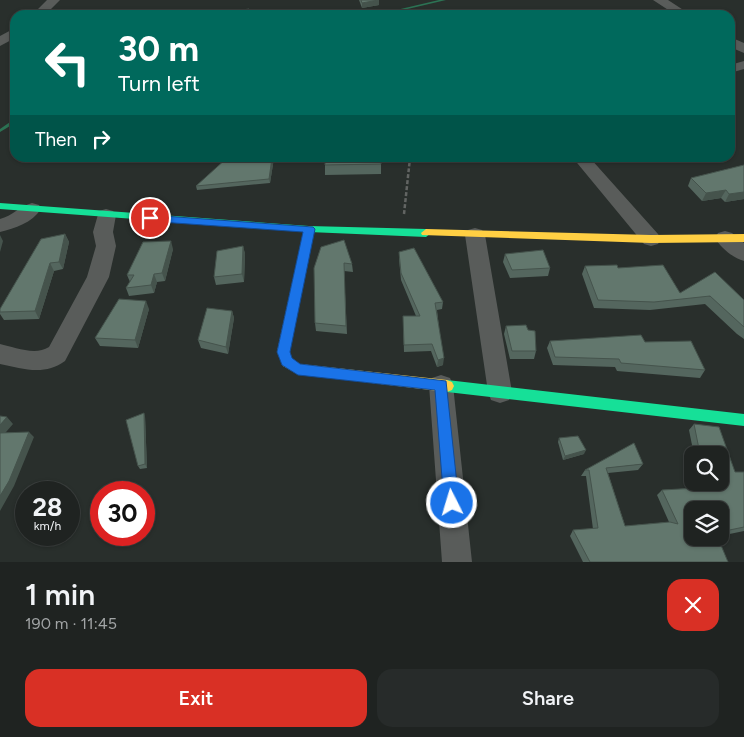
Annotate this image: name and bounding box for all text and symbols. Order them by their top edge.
text: 30 m [118,28,199,70]
icon: left [35,30,100,95]
text: Turn left [118,70,200,97]
icon: right [87,125,115,153]
text: Then [35,128,77,151]
pin [129,197,171,239]
icon: arrive [136,204,164,232]
map controls [684,446,729,546]
button: search [684,446,729,491]
position arrow [425,476,477,528]
speed limit sign: 30 [90,481,155,546]
text: 28 [33,492,62,522]
button: layers [684,501,729,546]
text: km/h [34,519,61,533]
text: 1 min [25,576,95,613]
button: close [667,579,719,631]
text: 190 m · 11:45 [25,614,117,633]
button: Exit [25,669,367,727]
button: Share [377,669,719,727]

